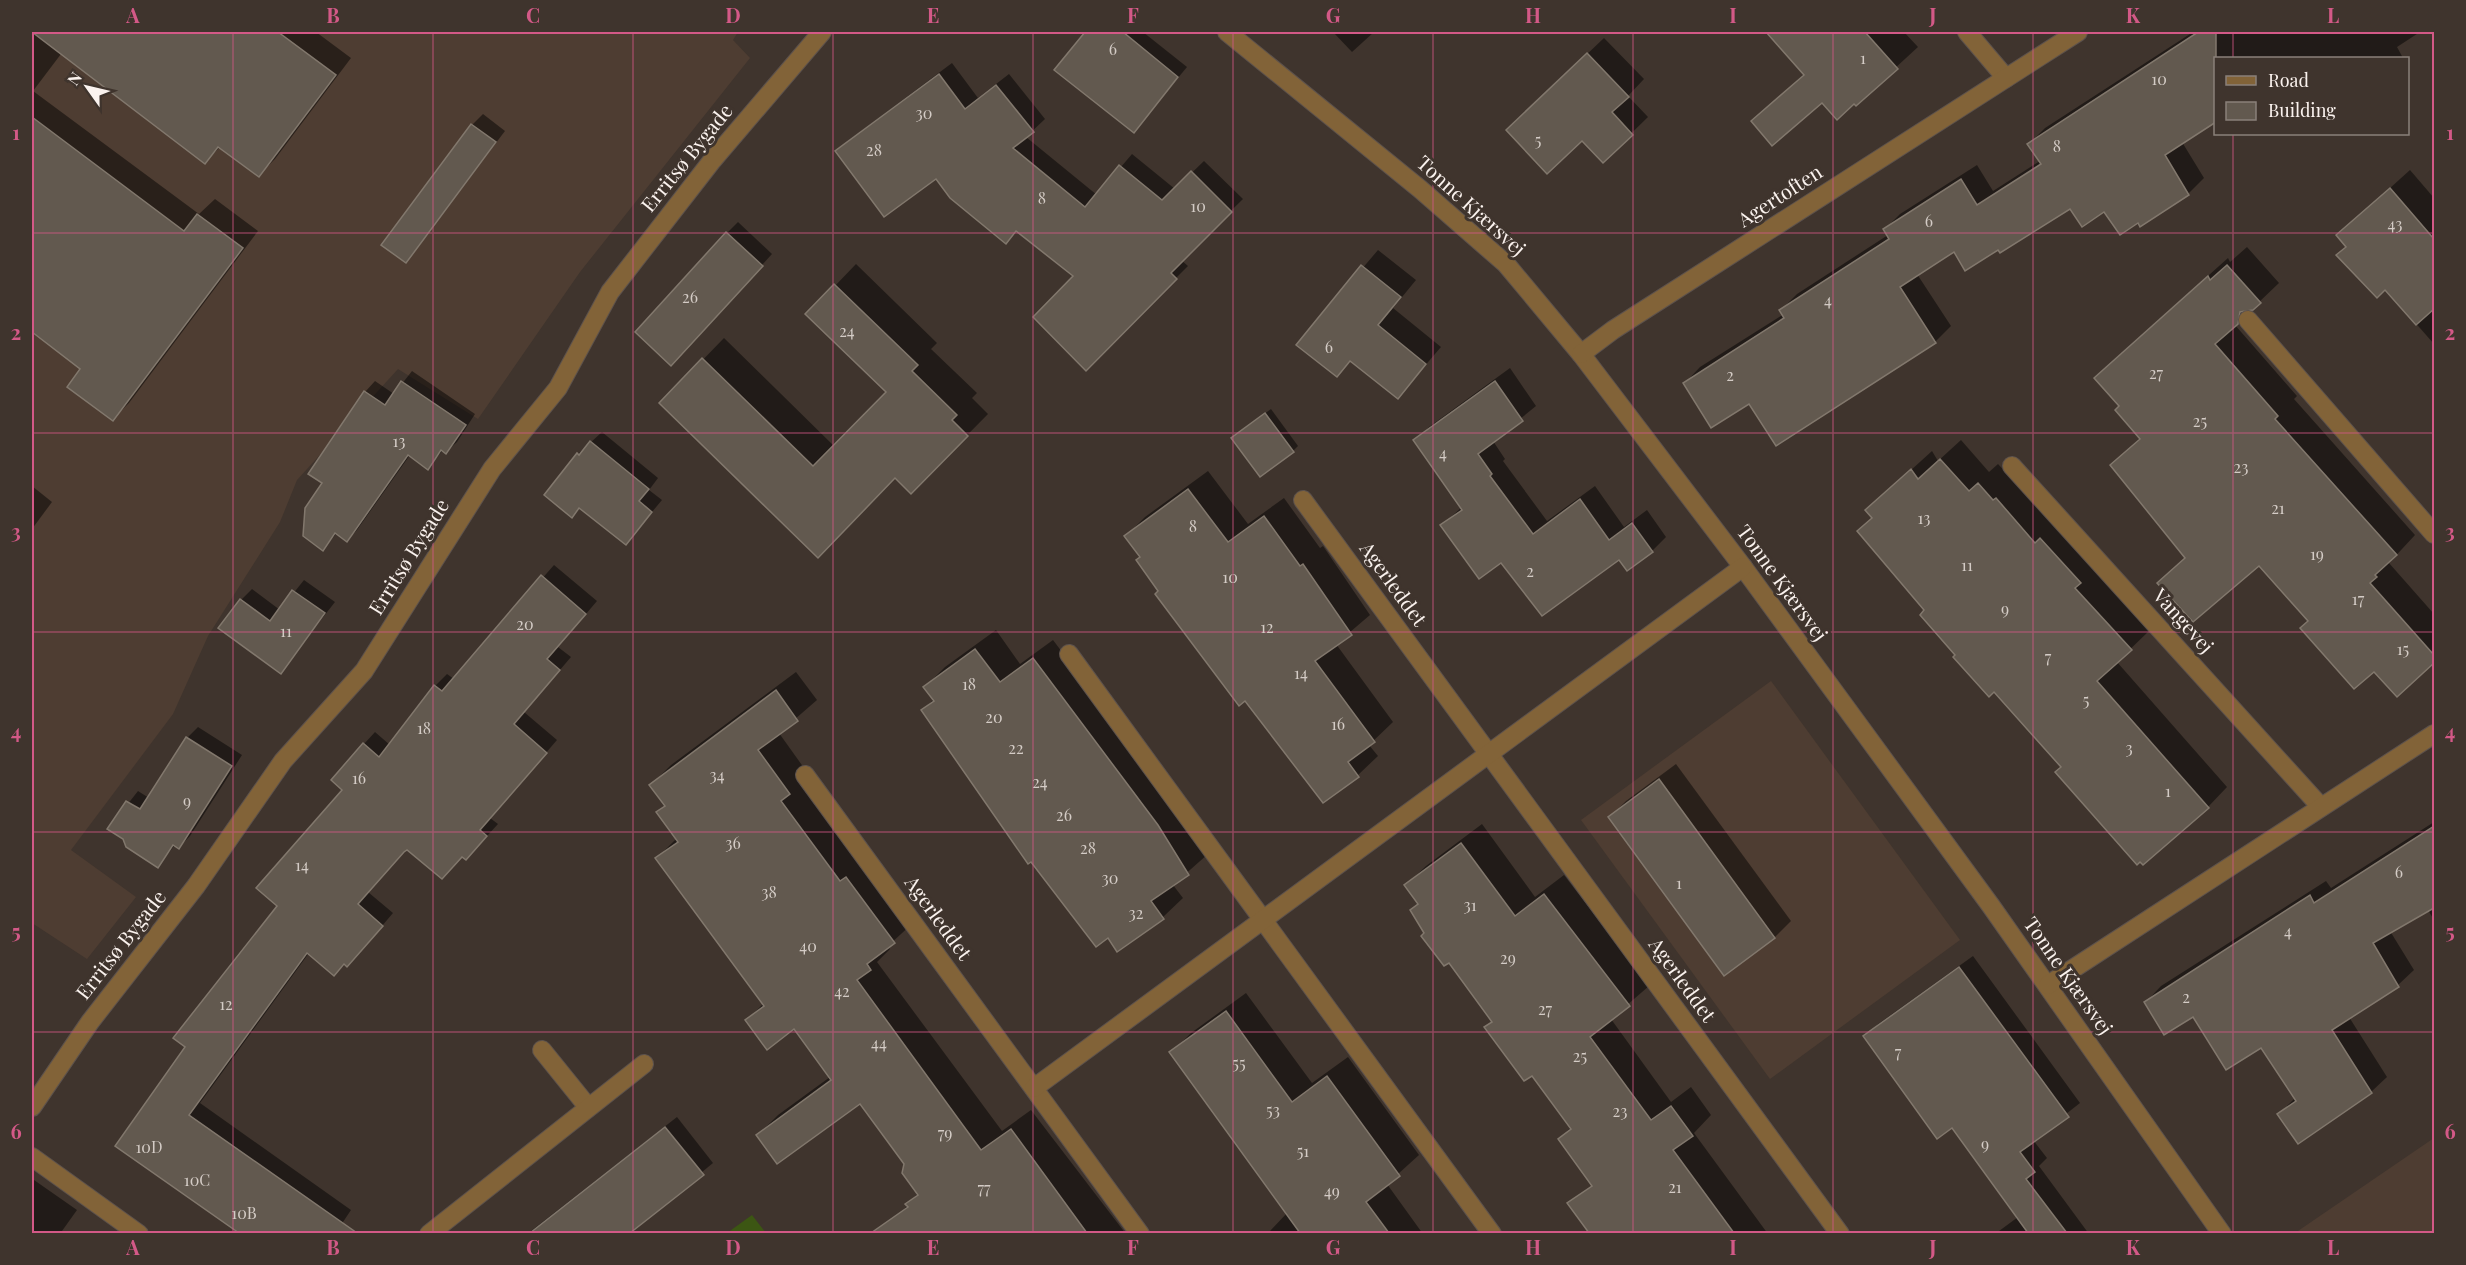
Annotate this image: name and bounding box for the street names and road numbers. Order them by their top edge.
street label: Erritsø Bygade [634,97,738,217]
street label: Tonne Kjærsvej [1412,149,1532,261]
street label: Agertoften [1731,157,1827,233]
street label: Erritsø Bygade [361,493,454,619]
street label: Tonne Kjærsvej [1732,518,1835,646]
street label: Agerleddet [1354,535,1434,631]
street label: Vangevej [2147,581,2220,658]
street label: Agerleddet [899,869,979,965]
street label: Erritsø Bygade [69,884,171,1004]
street label: Tonne Kjærsvej [2019,911,2120,1039]
street label: Agerleddet [1643,931,1723,1027]

